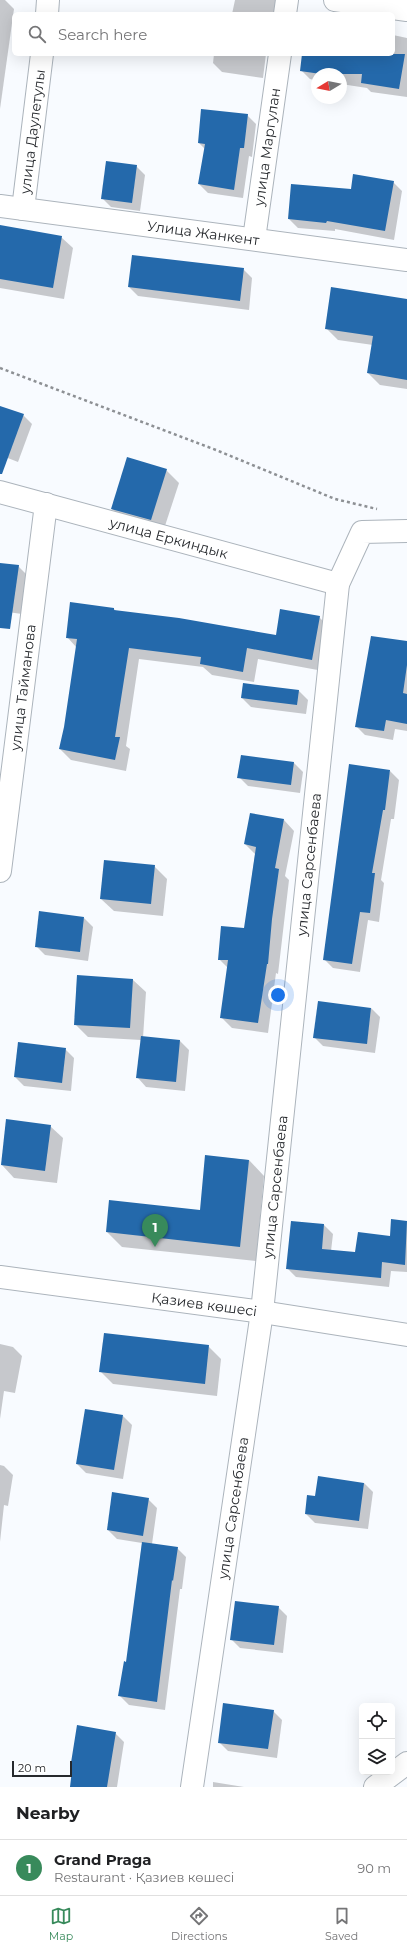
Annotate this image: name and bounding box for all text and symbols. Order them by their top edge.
search box [12,12,395,56]
icon: search [26,23,48,45]
text: Search here [58,25,147,44]
street label: улица Даулетулы [16,68,49,196]
north arrow [311,68,347,104]
street label: улица Маргулан [250,87,284,208]
street label: Улица Жанкент [146,217,261,249]
street label: улица Еркиндык [107,513,230,563]
street label: улица Тайманова [6,623,40,753]
street label: улица Сарсенбаева [292,792,325,938]
your location [268,985,288,1005]
street label: улица Сарсенбаева [259,1114,291,1260]
pin: 1 [142,1214,168,1247]
street label: Қазиев көшесі [150,1288,258,1320]
street label: улица Сарсенбаева [214,1436,252,1581]
map controls [359,1703,395,1775]
button: locate [359,1703,395,1739]
button: layers [359,1739,395,1775]
scale bar [12,1759,72,1778]
text: 20 m [18,1761,46,1775]
text: Nearby [16,1803,80,1823]
text: Grand Praga [54,1850,152,1869]
text: 1 [26,1860,32,1876]
text: 90 m [357,1860,391,1876]
text: Restaurant · Қазиев көшесі [54,1869,234,1885]
tab: Map [49,1905,73,1943]
tab: Directions [171,1905,227,1943]
tab: Saved [325,1905,358,1943]

